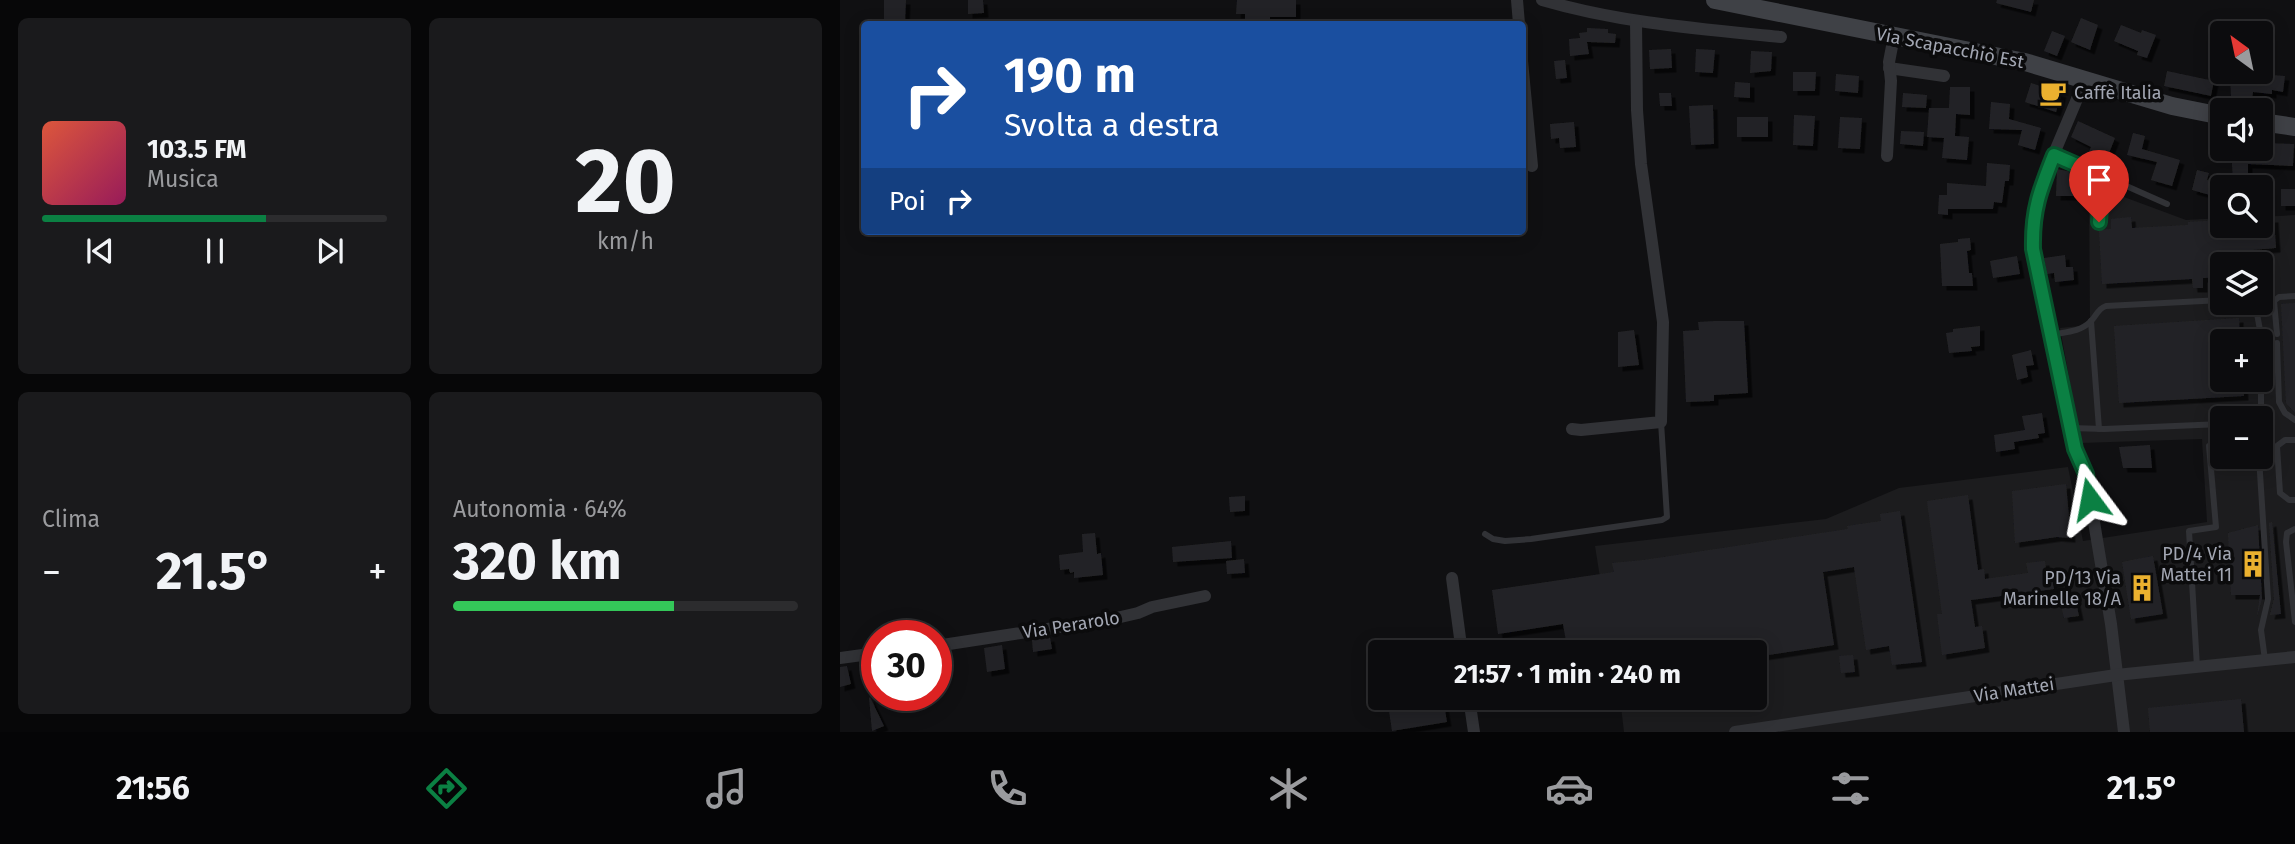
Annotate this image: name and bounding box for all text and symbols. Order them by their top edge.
north arrow [2210,21,2273,84]
map controls [2210,21,2273,469]
street label: Via Scapacchiò Est [1874,23,2026,73]
text: 190 m [1004,46,1136,105]
icon: right [889,49,980,140]
cafe icon: Caffè Italia [2038,78,2068,108]
place label: Caffè Italia [2074,82,2162,104]
button: sound [2210,98,2273,161]
text: Svolta a destra [1004,106,1220,144]
text: 20 [575,127,676,236]
text: 103.5 FM [147,134,247,165]
pin [2069,150,2129,222]
icon: arrive [2080,161,2118,199]
text: Musica [147,165,219,193]
button: search [2210,175,2273,238]
icon: right [940,182,978,220]
text: Poi [889,186,926,217]
text: km/h [597,227,654,255]
icon: previous [81,232,119,270]
icon: pause [196,232,234,270]
icon: next [311,232,349,270]
button: layers [2210,252,2273,315]
button: + [2210,329,2273,392]
button: − [2210,406,2273,469]
position arrow [2053,462,2127,536]
text: Autonomia · 64% [453,495,627,523]
text: Clima [42,505,100,533]
text: 320 km [453,530,622,593]
text: 21.5° [156,540,273,603]
place label: PD/4 Via Mattei 11 [2160,543,2232,586]
text: − [42,549,61,595]
text: + [368,549,387,595]
building icon: PD/4 Via Mattei 11 [2238,549,2268,579]
place label: PD/13 Via Marinelle 18/A [2003,567,2122,610]
building icon: PD/13 Via Marinelle 18/A [2127,573,2157,603]
street label: Via Perarolo [1021,606,1121,644]
speed limit sign: 30 [861,620,952,711]
text: 21:57 · 1 min · 240 m [1454,659,1681,690]
street label: Via Mattei [1972,673,2056,707]
icon: directions [422,764,471,813]
icon: music [702,764,751,813]
icon: phone [983,764,1032,813]
icon: climate [1264,764,1313,813]
icon: car [1545,764,1594,813]
icon: filters [1826,764,1875,813]
text: 21:56 [116,769,190,807]
text: 21.5° [2107,769,2179,807]

